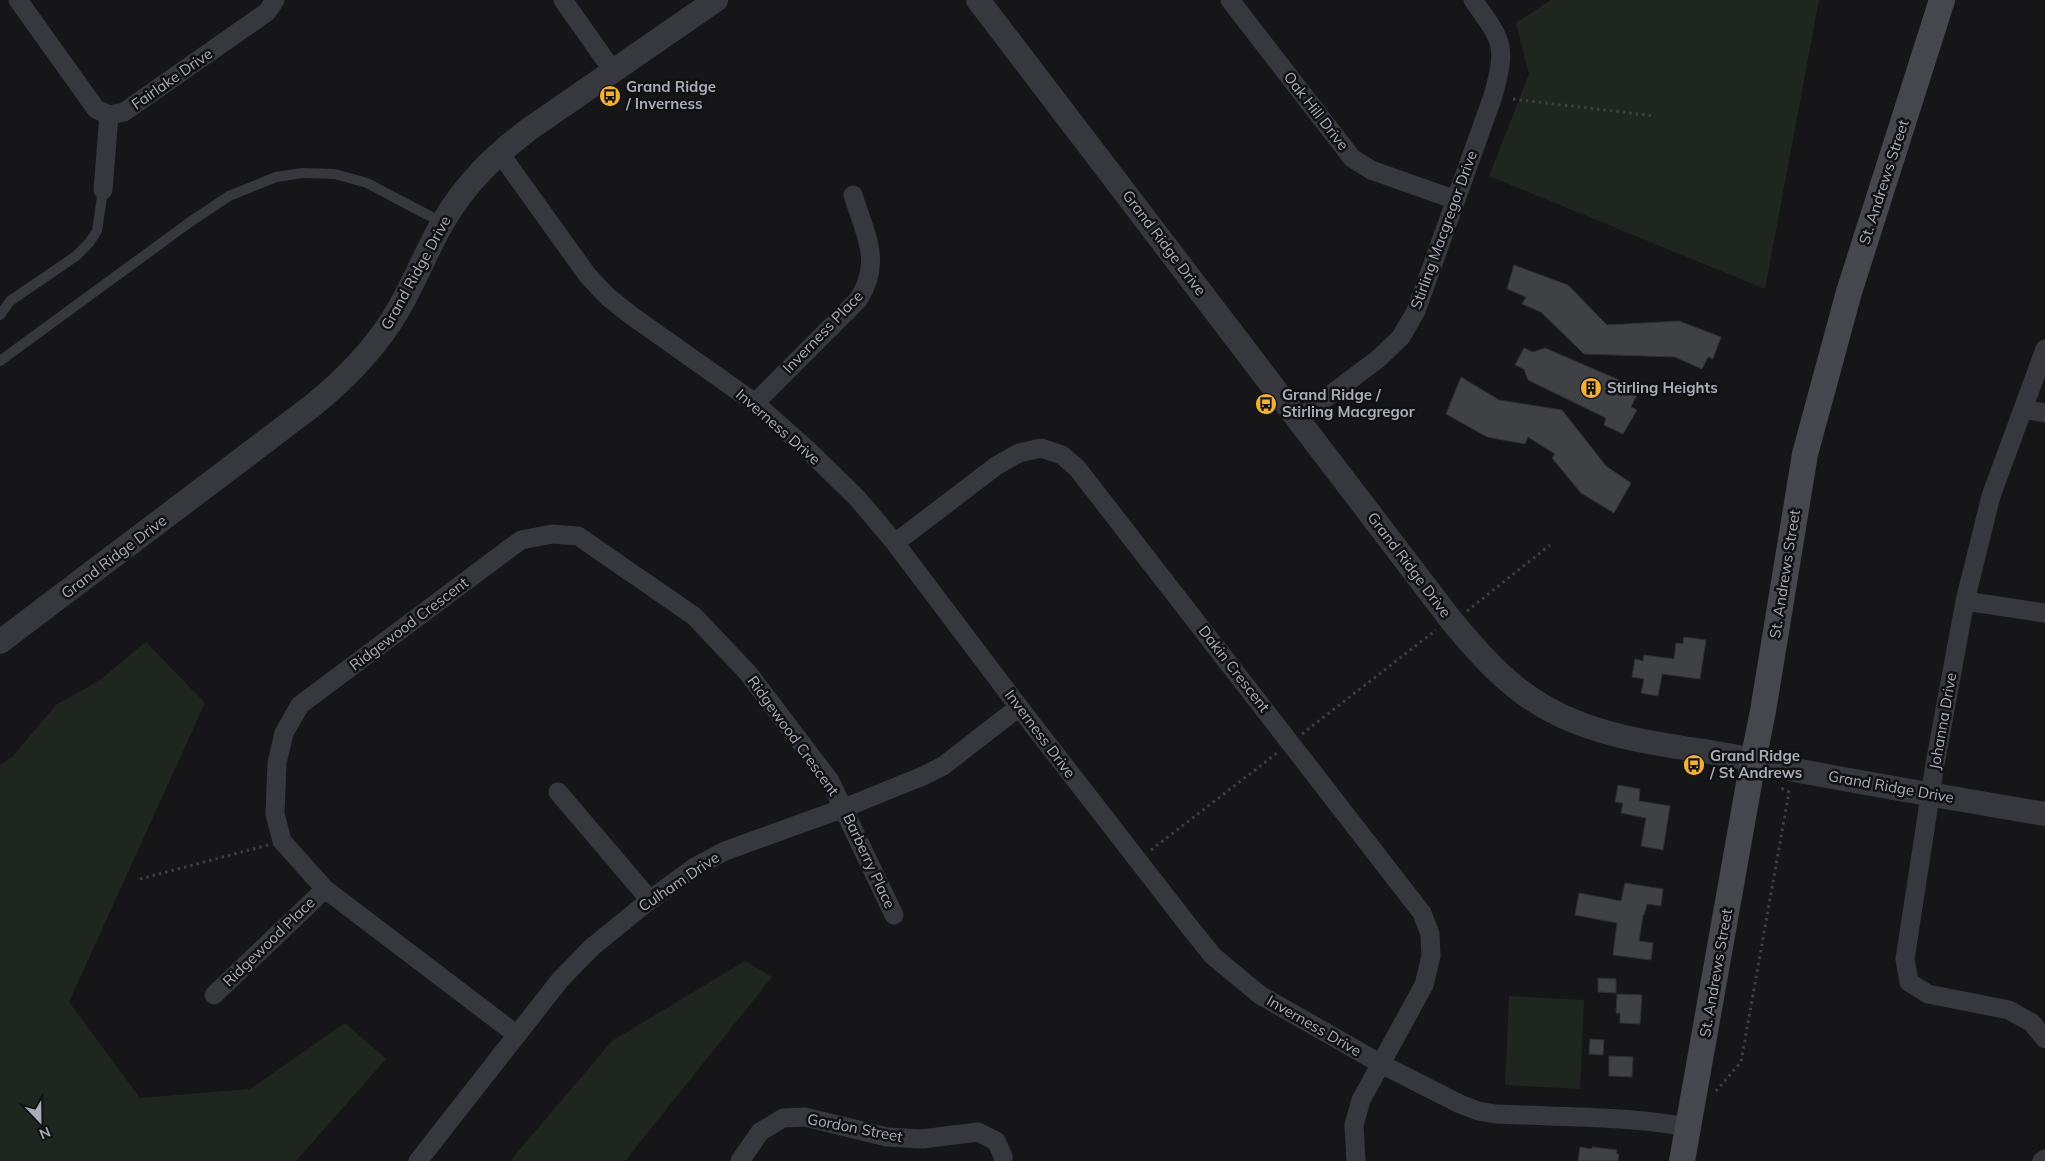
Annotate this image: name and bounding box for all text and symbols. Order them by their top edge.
street label: Fairlake Drive [128,44,216,113]
street label: Oak Hill Drive [1280,68,1353,154]
place label: Grand Ridge / Inverness [625,77,716,113]
bus stop icon: Grand Ridge / Inverness [598,84,622,108]
street label: St. Andrews Street [1854,117,1913,247]
street label: Stirling Macgregor Drive [1406,148,1481,312]
street label: Grand Ridge Drive [1118,186,1210,299]
street label: Grand Ridge Drive [376,212,455,333]
street label: Inverness Place [778,286,867,377]
building icon: Stirling Heights [1579,376,1603,400]
place label: Stirling Heights [1607,378,1718,397]
street label: Inverness Drive [732,385,825,469]
place label: Grand Ridge / Stirling Macgregor [1282,385,1415,421]
bus stop icon: Grand Ridge / Stirling Macgregor [1254,392,1278,416]
street label: Grand Ridge Drive [1363,508,1455,621]
street label: St. Andrews Street [1765,508,1804,640]
street label: Grand Ridge Drive [57,511,170,603]
street label: Ridgewood Crescent [346,573,472,674]
street label: Dakin Crescent [1195,622,1274,716]
street label: Johanna Drive [1925,671,1960,771]
street label: Ridgewood Crescent [743,672,843,799]
street label: Inverness Drive [1001,686,1080,782]
place label: Grand Ridge / St Andrews [1709,746,1802,782]
bus stop icon: Grand Ridge / St Andrews [1682,753,1706,777]
street label: Grand Ridge Drive [1827,766,1955,807]
street label: Barberry Place [839,810,900,911]
street label: Culham Drive [635,848,723,916]
street label: Ridgewood Place [219,893,319,990]
street label: St. Andrews Street [1695,907,1736,1039]
street label: Inverness Drive [1264,991,1365,1060]
north arrow [15,1096,65,1146]
street label: Gordon Street [806,1109,904,1146]
text: N [37,1123,53,1143]

